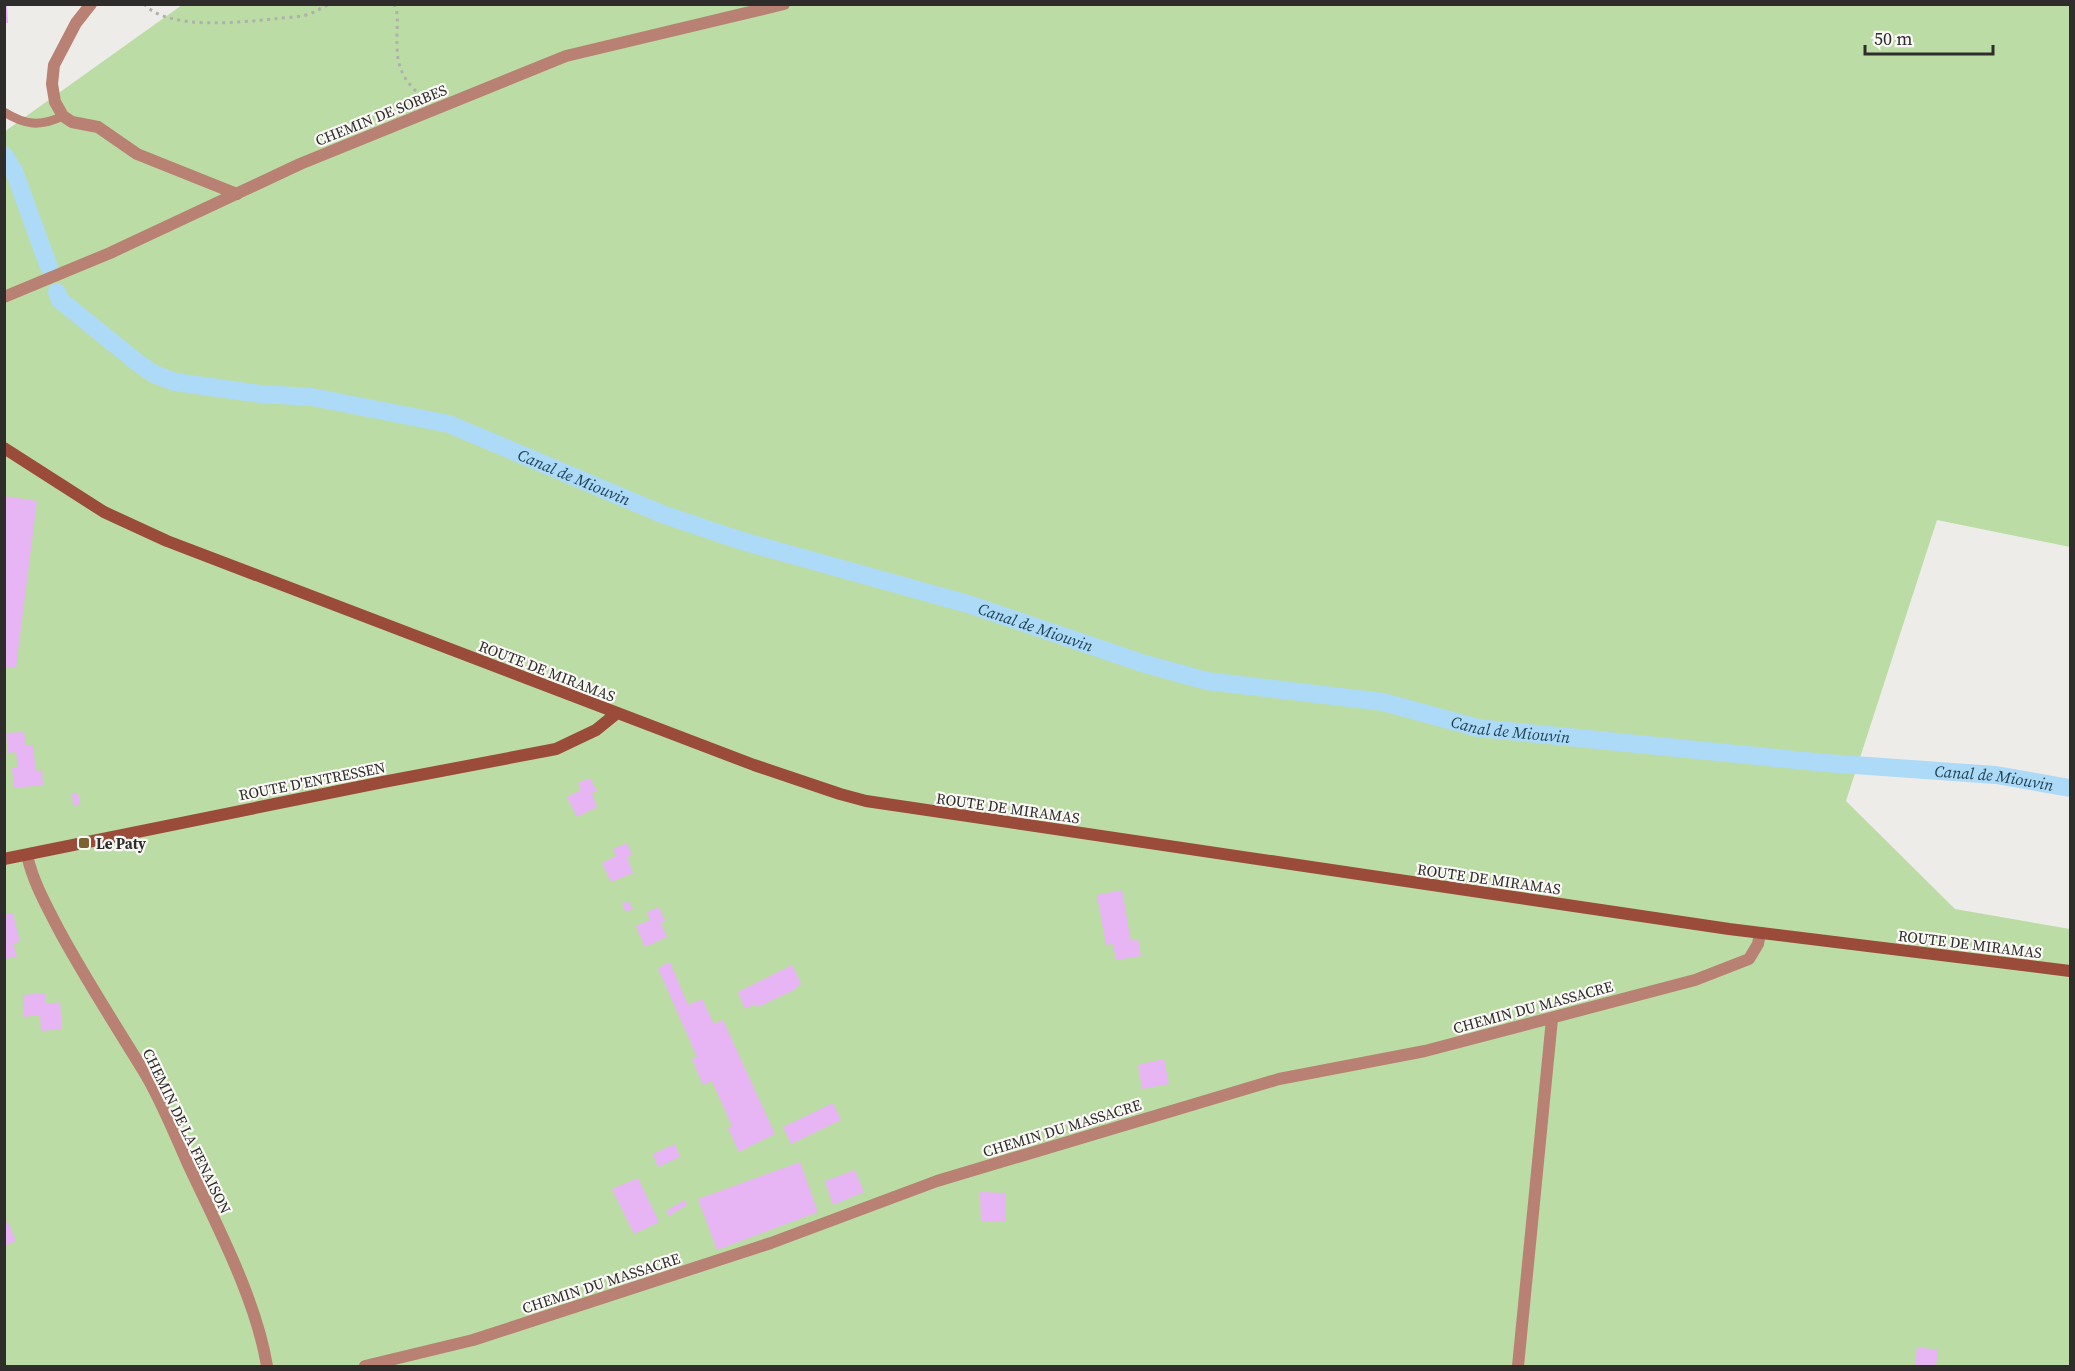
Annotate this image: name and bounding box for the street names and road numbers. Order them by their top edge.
street label: CHEMIN DE SORBES [312,79,450,151]
street label: ROUTE DE MIRAMAS [476,635,619,707]
street label: ROUTE D'ENTRESSEN [237,757,387,805]
street label: ROUTE DE MIRAMAS [935,788,1081,829]
street label: ROUTE DE MIRAMAS [1416,859,1562,900]
street label: ROUTE DE MIRAMAS [1897,925,2043,963]
street label: CHEMIN DU MASSACRE [1451,976,1615,1038]
street label: CHEMIN DE LA FENAISON [138,1045,236,1217]
street label: CHEMIN DU MASSACRE [980,1094,1144,1162]
street label: CHEMIN DU MASSACRE [519,1248,683,1318]

